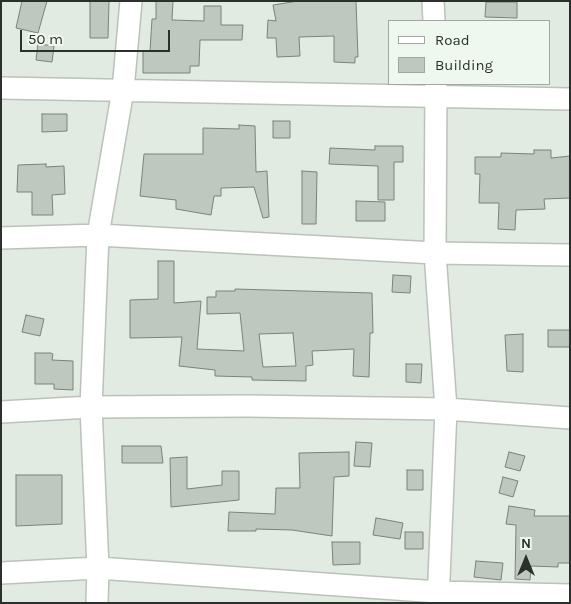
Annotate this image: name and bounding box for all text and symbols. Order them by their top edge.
scale bar [22,20,172,52]
legend [388,20,551,85]
text: 50 m [28,30,63,48]
text: Road [435,31,470,49]
text: Building [435,56,493,74]
north arrow [501,534,551,584]
text: N [521,535,531,552]

